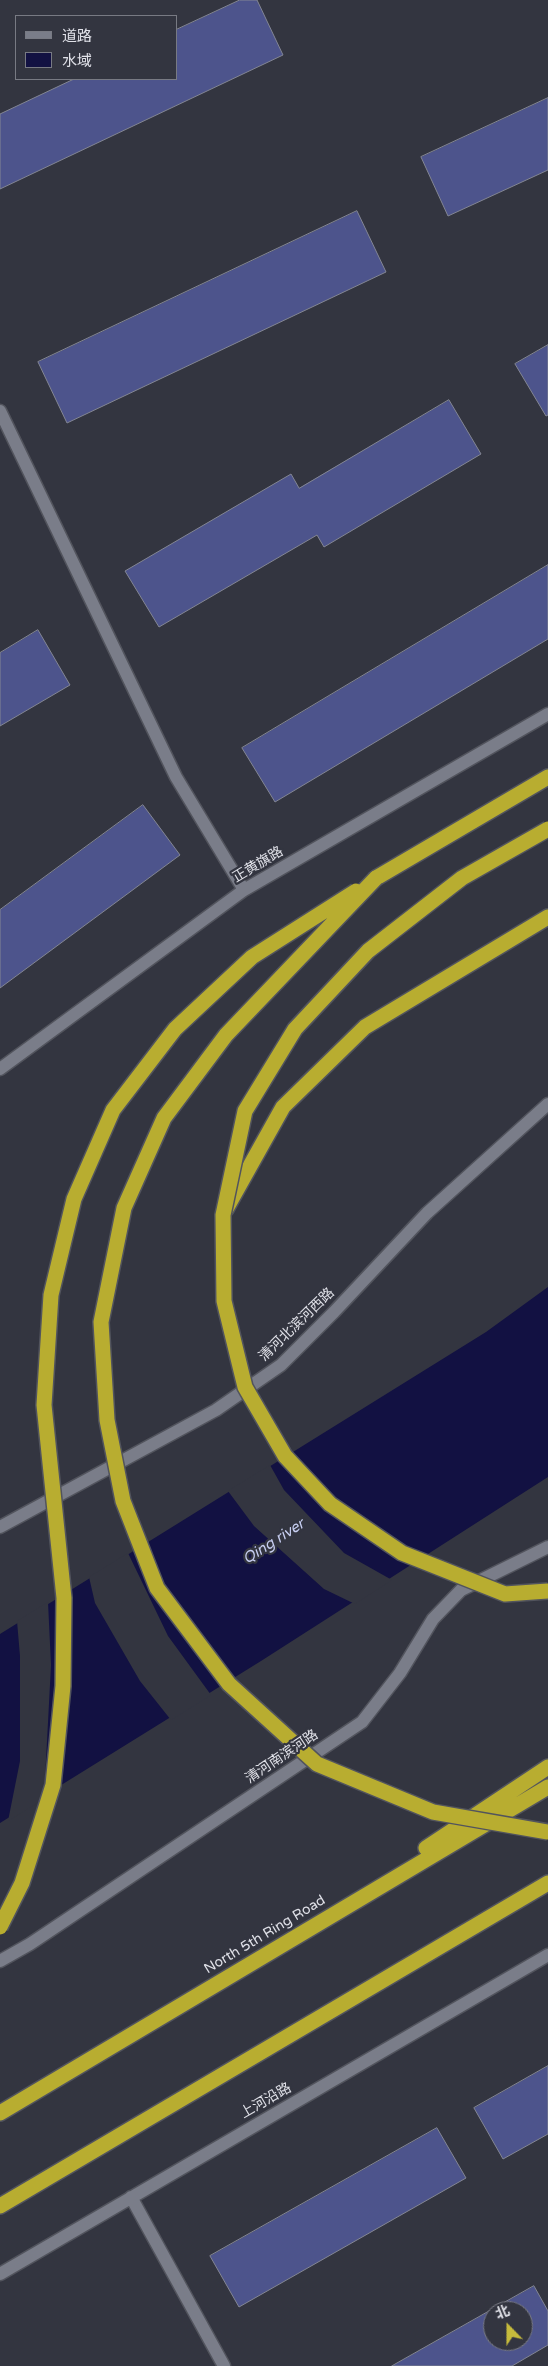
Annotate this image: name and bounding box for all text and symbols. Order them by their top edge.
legend [15,15,178,80]
text: 道路 [62,27,92,45]
text: 水域 [62,52,92,70]
street label: 正黄旗路 [230,843,286,887]
street label: 清河北滨河西路 [256,1285,338,1365]
water label: Qing river [240,1515,308,1569]
street label: 清河南滨河路 [242,1727,322,1787]
street label: North 5th Ring Road [201,1892,329,1978]
street label: 上河沿路 [238,2080,294,2122]
north arrow [483,2301,533,2351]
text: 北 [493,2302,512,2323]

